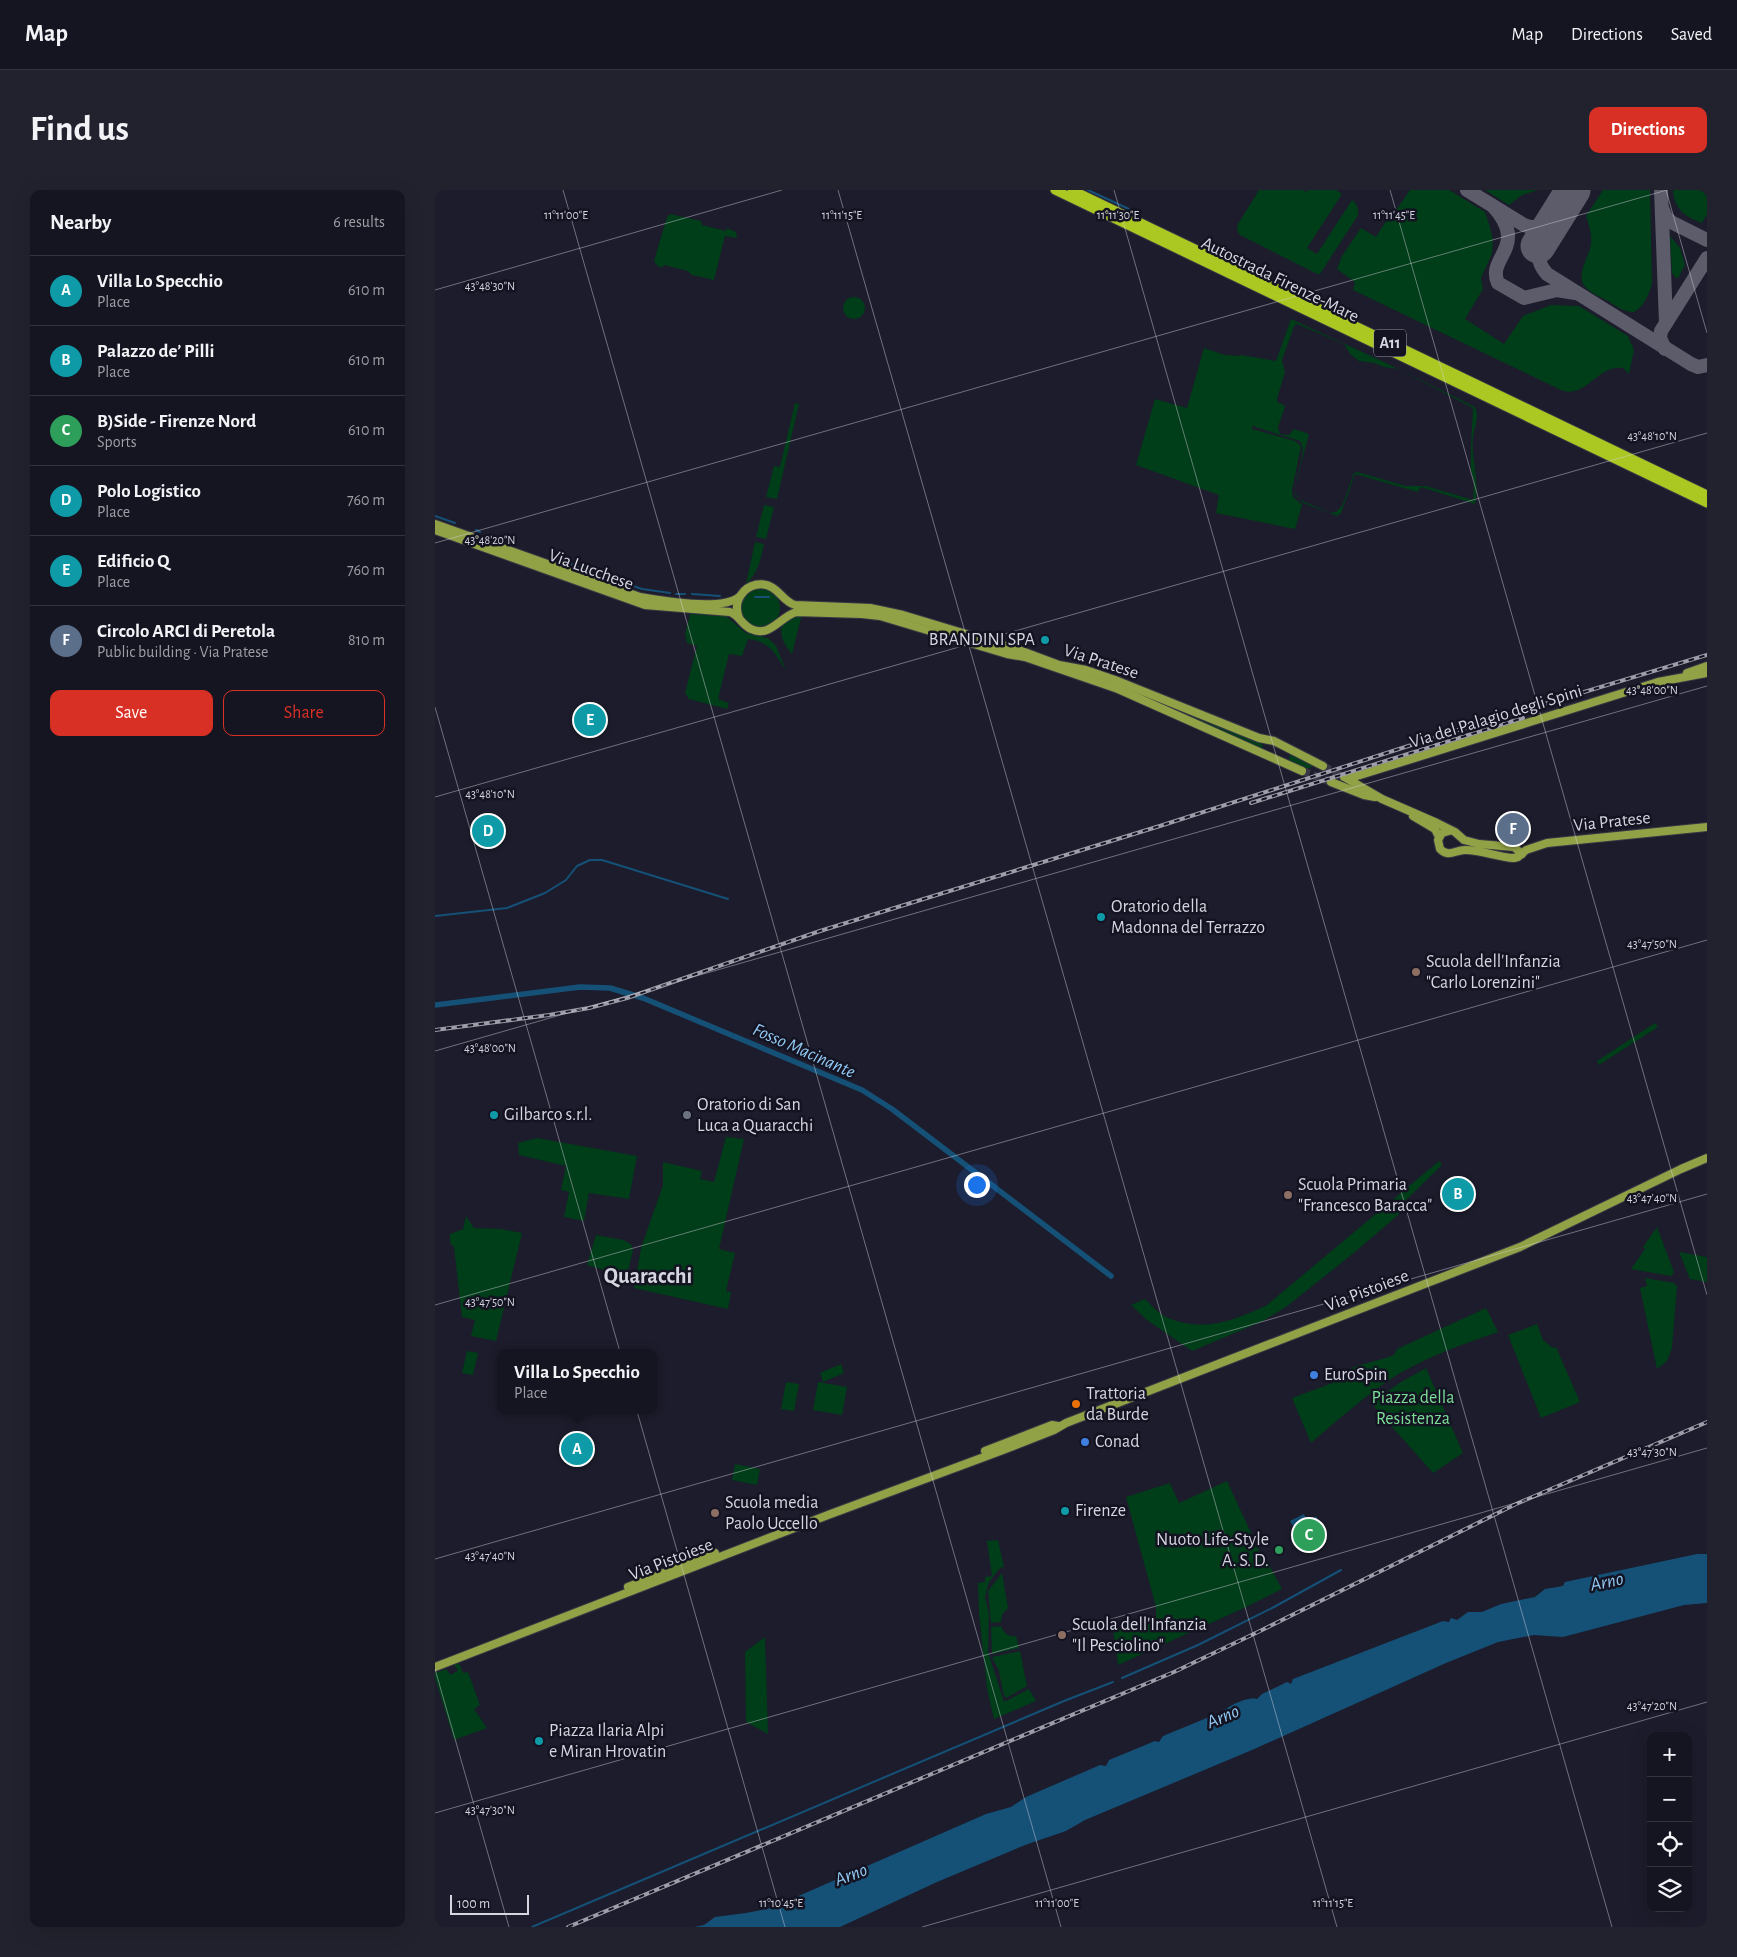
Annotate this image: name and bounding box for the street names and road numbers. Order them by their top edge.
street label: Autostrada Firenze-Mare [1198,234,1362,326]
road number: A11 [1374,330,1406,357]
street label: Via Lucchese [546,546,636,594]
street label: Via Pratese [1061,641,1141,683]
street label: Via del Palagio degli Spini [1408,682,1584,752]
street label: Via Pratese [1572,809,1652,835]
street label: Via Pistoiese [1323,1267,1411,1315]
street label: Via Pistoiese [627,1536,715,1584]

